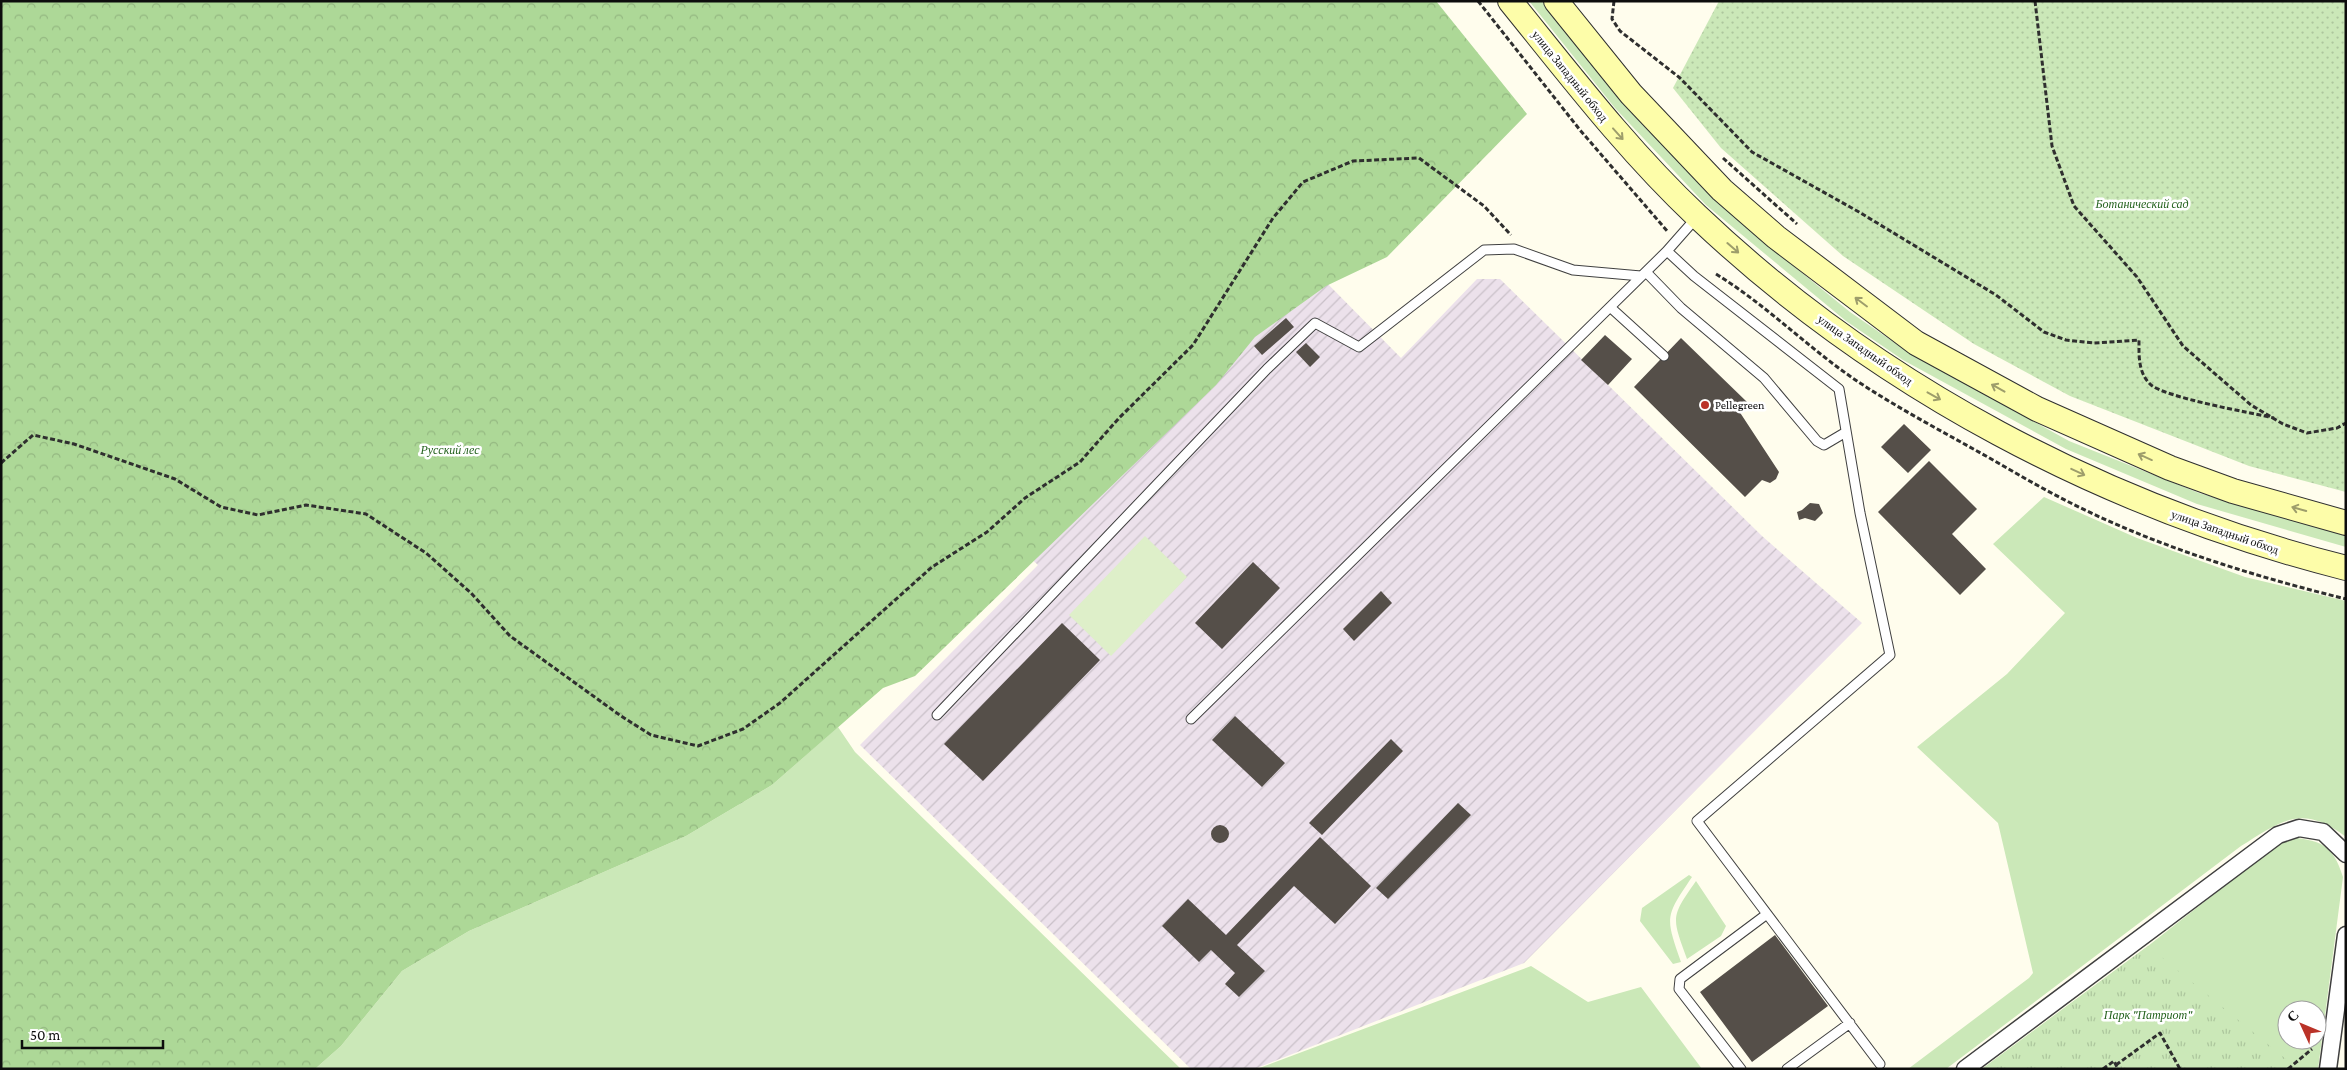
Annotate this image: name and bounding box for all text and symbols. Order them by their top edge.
street label: улица Западный обход [1529,28,1611,124]
one-way arrow [1612,127,1624,140]
park label: Ботанический сад [2094,197,2189,211]
one-way arrow [1727,242,1740,254]
one-way arrow [1854,297,1868,307]
street label: улица Западный обход [1815,312,1915,388]
one-way arrow [1991,383,2006,393]
one-way arrow [1926,392,1941,401]
place label: Pellegreen [1715,398,1765,412]
marker: Pellegreen [1699,399,1711,411]
park label: Русский лес [419,443,480,457]
one-way arrow [2138,452,2153,462]
one-way arrow [2070,467,2085,477]
one-way arrow [2291,504,2307,513]
street label: улица Западный обход [2169,507,2281,557]
north arrow [2277,1000,2327,1050]
text: С [2283,1007,2302,1025]
park label: Парк "Патриот" [2103,1008,2193,1022]
scale bar [22,1018,164,1050]
text: 50 m [30,1027,60,1043]

